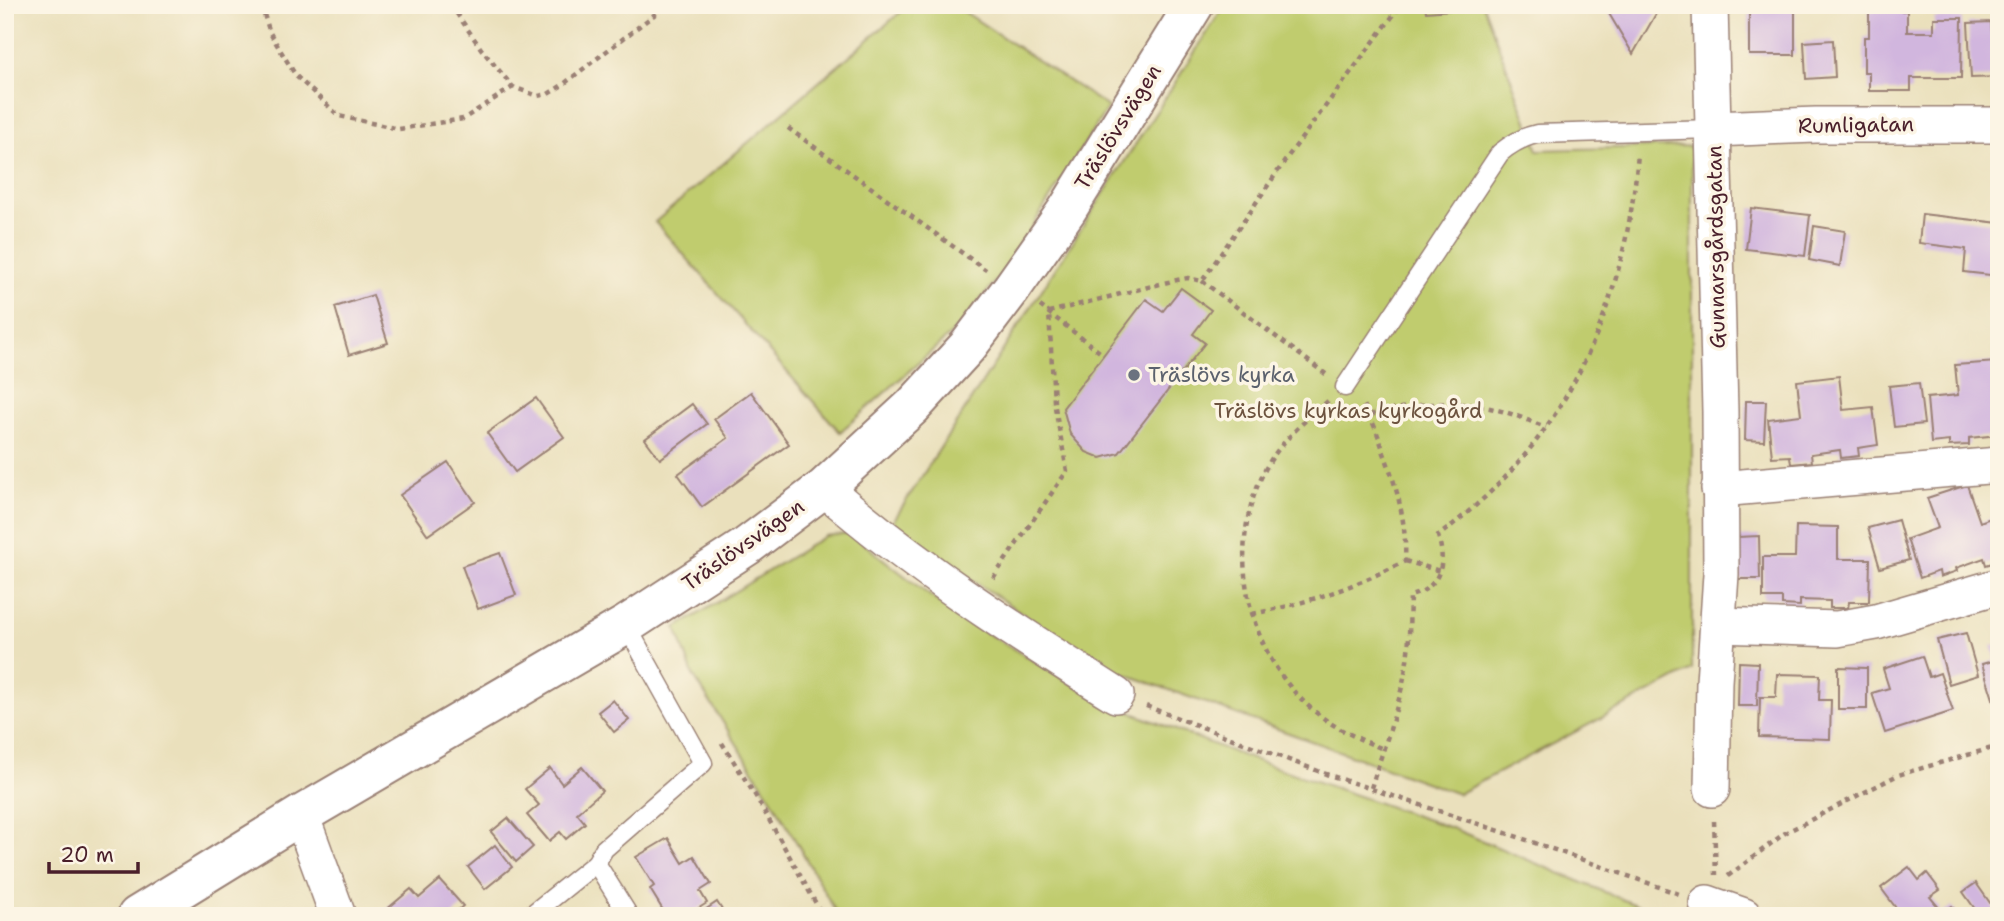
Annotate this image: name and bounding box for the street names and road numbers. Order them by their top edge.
street label: Träslövsvägen [1068,59,1168,195]
street label: Rumligatan [1798,110,1914,140]
street label: Gunnarsgårdsgatan [1700,145,1732,349]
street label: Träslövsvägen [676,492,810,598]

